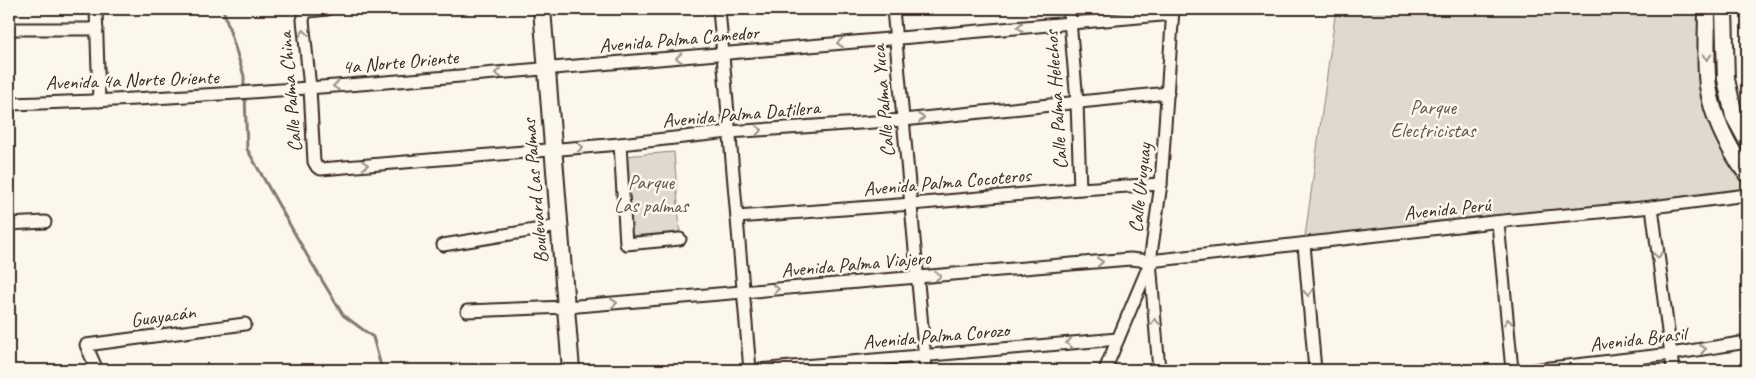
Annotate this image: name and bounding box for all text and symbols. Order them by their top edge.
street label: Avenida Palma Camedor [598,19,762,58]
one-way arrow [1015,22,1023,33]
street label: Calle Palma Helechos [1039,27,1073,170]
street label: Calle Palma China [272,29,308,153]
one-way arrow [299,29,310,37]
one-way arrow [836,38,844,49]
street label: Calle Palma Yuca [865,42,900,158]
street label: 4a Norte Oriente [341,44,460,80]
one-way arrow [674,52,682,63]
one-way arrow [1702,54,1713,62]
street label: Avenida 4a Norte Oriente [45,64,220,96]
one-way arrow [494,68,502,79]
one-way arrow [332,81,340,92]
street label: Avenida Palma Datilera [661,95,822,133]
park label: Parque Electricistas [1391,95,1478,143]
one-way arrow [917,113,925,124]
street label: Boulevard Las Palmas [516,116,554,264]
one-way arrow [755,125,763,136]
street label: Calle Uruguay [1123,141,1157,234]
one-way arrow [576,142,584,153]
one-way arrow [362,160,370,171]
street label: Avenida Palma Cocoteros [862,162,1034,202]
park label: Parque Las palmas [614,170,690,218]
street label: Avenida Perú [1403,192,1493,226]
street label: Avenida Palma Viajero [780,245,932,283]
one-way arrow [1652,252,1663,260]
one-way arrow [1096,257,1104,268]
one-way arrow [934,270,942,281]
one-way arrow [772,284,780,295]
one-way arrow [1302,289,1313,297]
one-way arrow [610,298,618,309]
street label: Guayacán [129,299,198,333]
street label: Avenida Palma Corozo [862,317,1012,355]
one-way arrow [1150,317,1161,325]
one-way arrow [1502,317,1513,325]
street label: Avenida Brasil [1588,320,1691,357]
one-way arrow [1065,338,1073,349]
one-way arrow [1699,344,1707,355]

